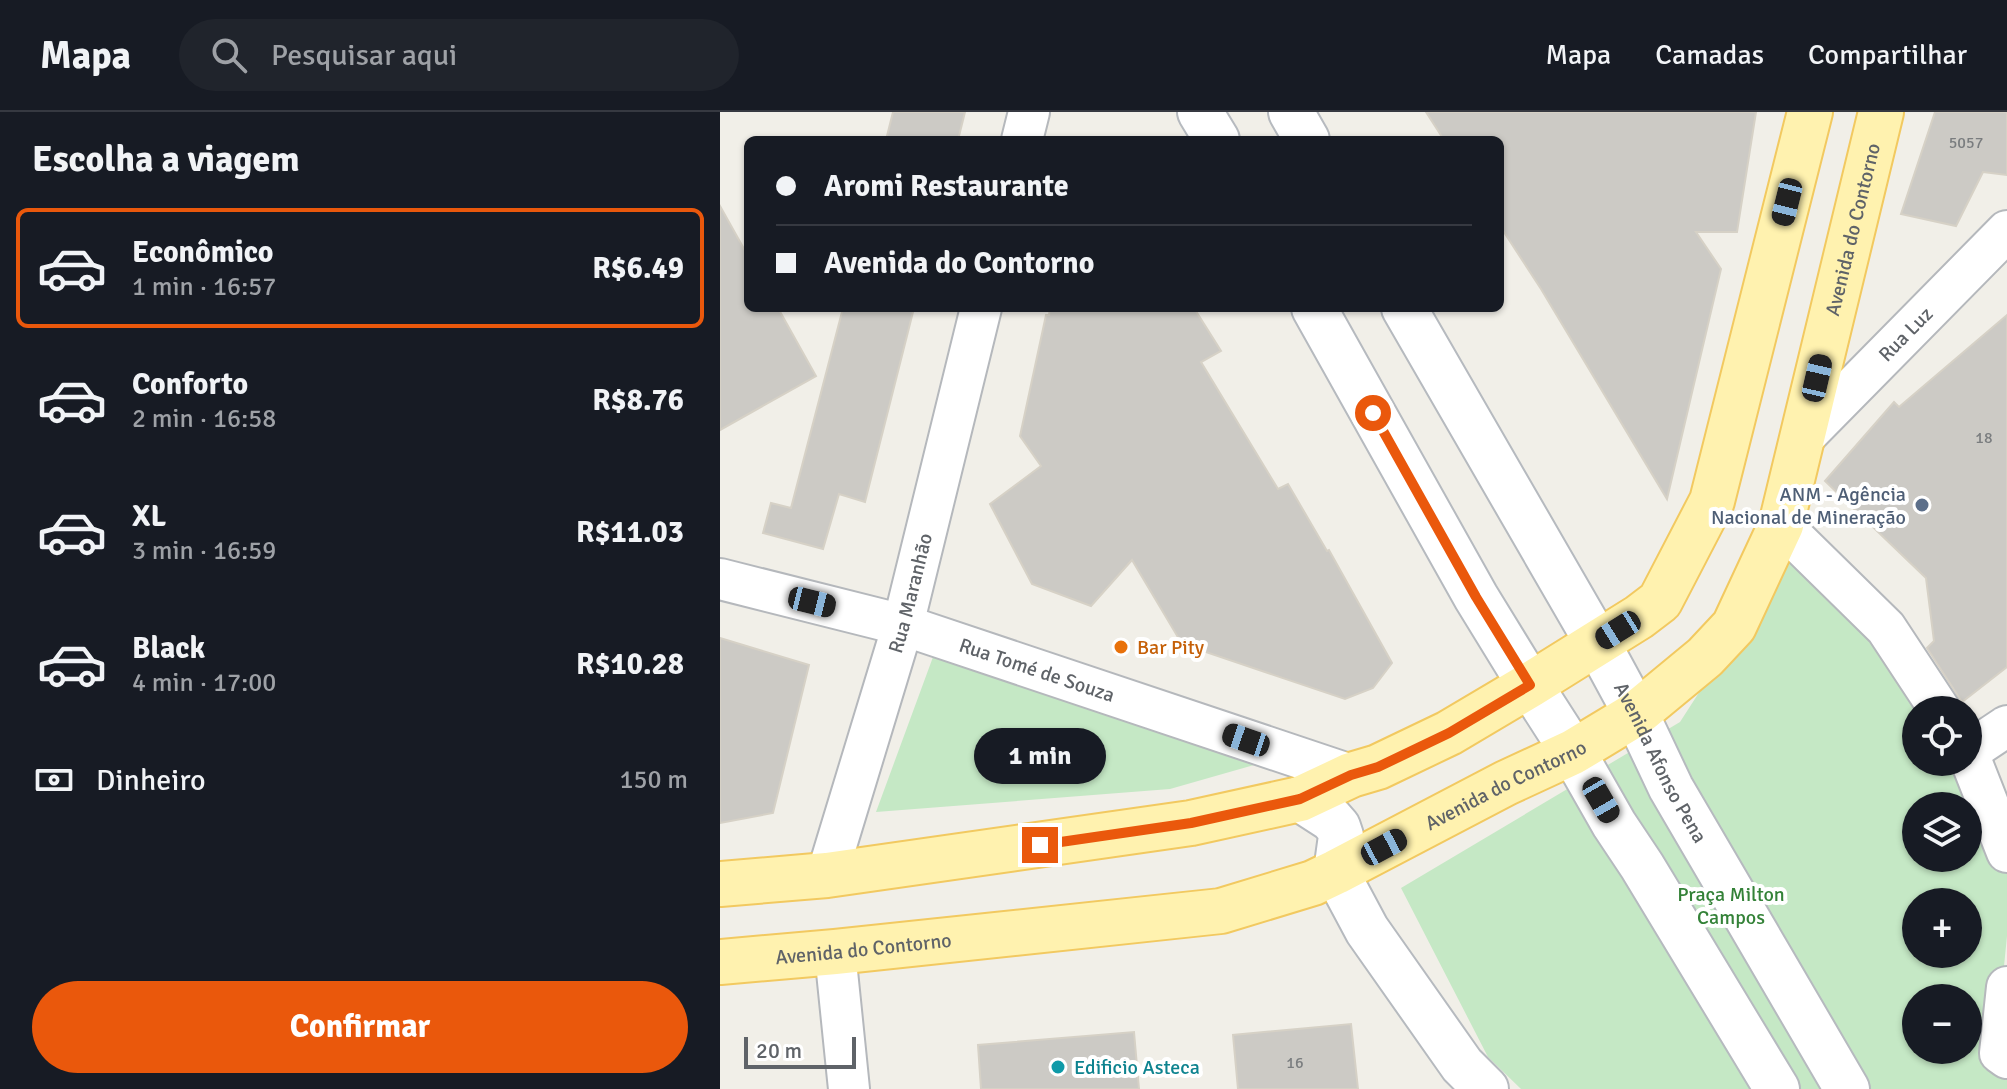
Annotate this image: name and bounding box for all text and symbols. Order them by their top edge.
search box [179,19,739,91]
text: Mapa [40,32,131,79]
icon: search [207,33,251,77]
text: Pesquisar aqui [271,37,457,74]
text: Mapa [1545,38,1611,72]
text: Camadas [1655,38,1764,72]
text: Compartilhar [1808,38,1967,72]
house number: 5057 [1949,133,1983,153]
text: Escolha a viagem [32,137,300,182]
street label: Avenida do Contorno [1820,141,1886,318]
text: Aromi Restaurante [824,168,1069,205]
car [1770,176,1804,228]
icon: car [36,232,108,304]
text: Econômico [132,234,274,271]
text: Avenida do Contorno [824,245,1094,282]
text: R$6.49 [592,250,684,287]
text: 1 min · 16:57 [132,271,276,303]
street label: Rua Luz [1873,302,1938,367]
car [1800,352,1834,404]
icon: car [36,364,108,436]
text: Conforto [132,366,248,403]
text: R$8.76 [592,382,684,419]
route start [1355,395,1391,431]
text: 2 min · 16:58 [132,403,276,435]
house number: 18 [1975,428,1993,448]
place label: ANM - Agência Nacional de Mineração [1711,482,1906,530]
icon: car [36,496,108,568]
marker: ANM - Agência Nacional de Mineração [1913,496,1931,514]
text: XL [132,498,166,535]
text: R$11.03 [576,514,684,551]
street label: Rua Maranhão [883,531,938,656]
text: 3 min · 16:59 [132,535,276,567]
car [786,585,838,619]
car [1591,607,1645,653]
icon: car [36,628,108,700]
text: Black [132,630,205,667]
street label: Rua Tomé de Souza [956,633,1118,708]
place label: Bar Pity [1137,635,1205,660]
marker: Bar Pity [1112,638,1130,656]
text: R$10.28 [576,646,684,683]
text: 4 min · 17:00 [132,667,276,699]
street label: Avenida Afonso Pena [1608,678,1712,847]
map controls [1902,696,1982,1064]
button: locate [1902,696,1982,776]
car [1219,721,1273,759]
callout: 1 min [974,729,1106,785]
street label: Avenida do Contorno [1421,735,1591,836]
text: 1 min [1009,740,1071,772]
icon: cash [32,758,76,802]
text: Dinheiro [96,762,206,799]
text: 150 m [619,764,688,796]
car [1579,773,1623,827]
button: layers [1902,792,1982,872]
car [1357,825,1411,869]
route end [1022,827,1058,863]
park label: Praça Milton Campos [1677,882,1785,930]
button: + [1902,888,1982,968]
street label: Avenida do Contorno [774,928,953,970]
button: Confirmar [32,981,688,1073]
button: − [1902,984,1982,1064]
scale bar [744,1033,856,1069]
text: 20 m [756,1037,802,1064]
house number: 16 [1286,1053,1304,1073]
place label: Edificio Asteca [1074,1055,1200,1080]
marker: Edificio Asteca [1049,1058,1067,1076]

